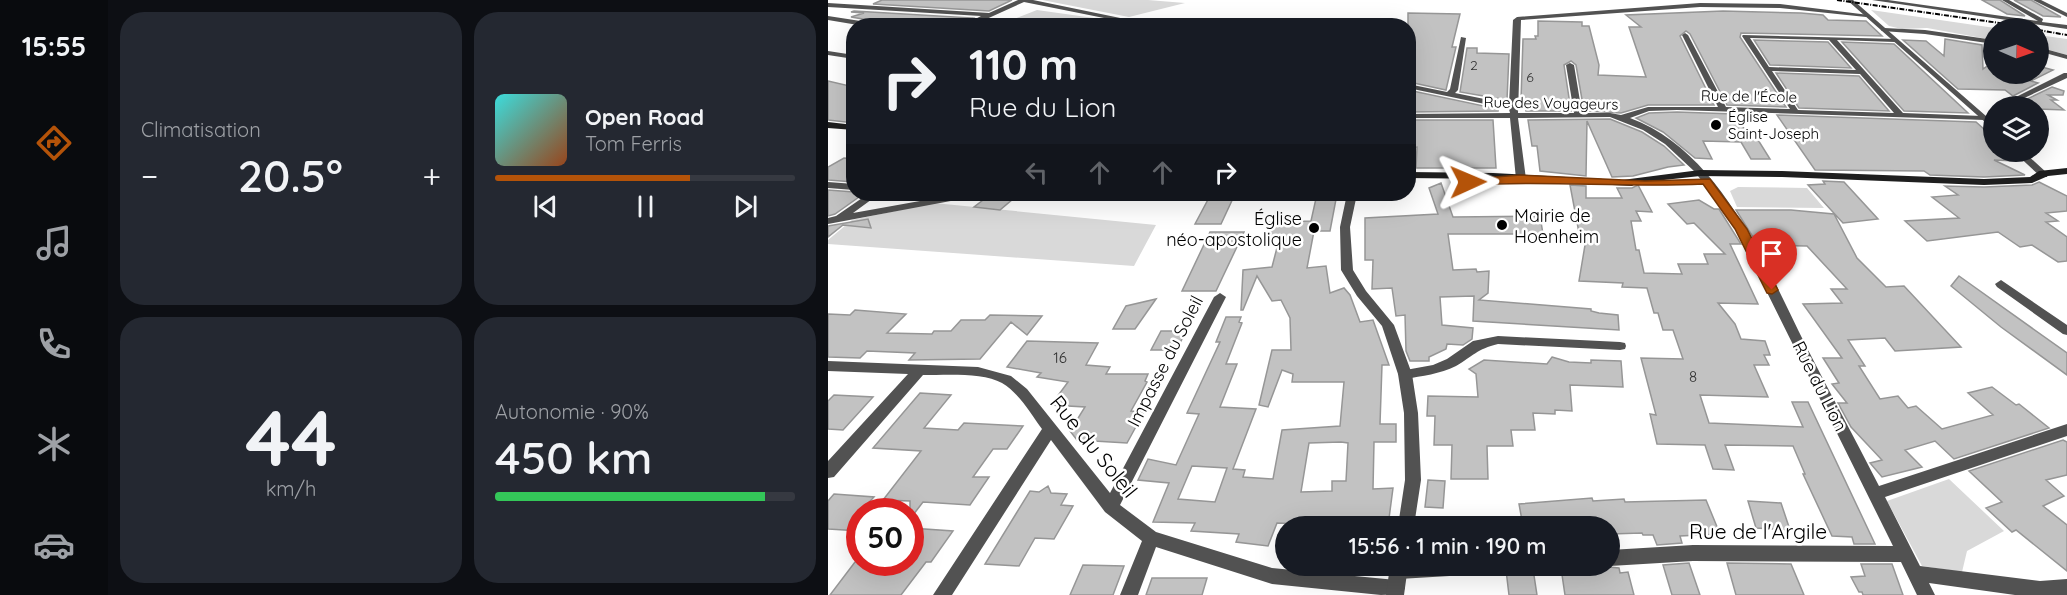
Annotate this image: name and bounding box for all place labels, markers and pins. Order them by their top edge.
place label: Église Saint-Joseph [1728,107,1819,143]
marker: Église Saint-Joseph [1709,118,1723,132]
place label: Mairie de Hoenheim [1514,204,1599,248]
place label: Église néo-apostolique [1166,207,1302,251]
marker: Mairie de Hoenheim [1495,218,1509,232]
marker: Église néo-apostolique [1307,221,1321,235]
pin [1746,228,1797,290]

